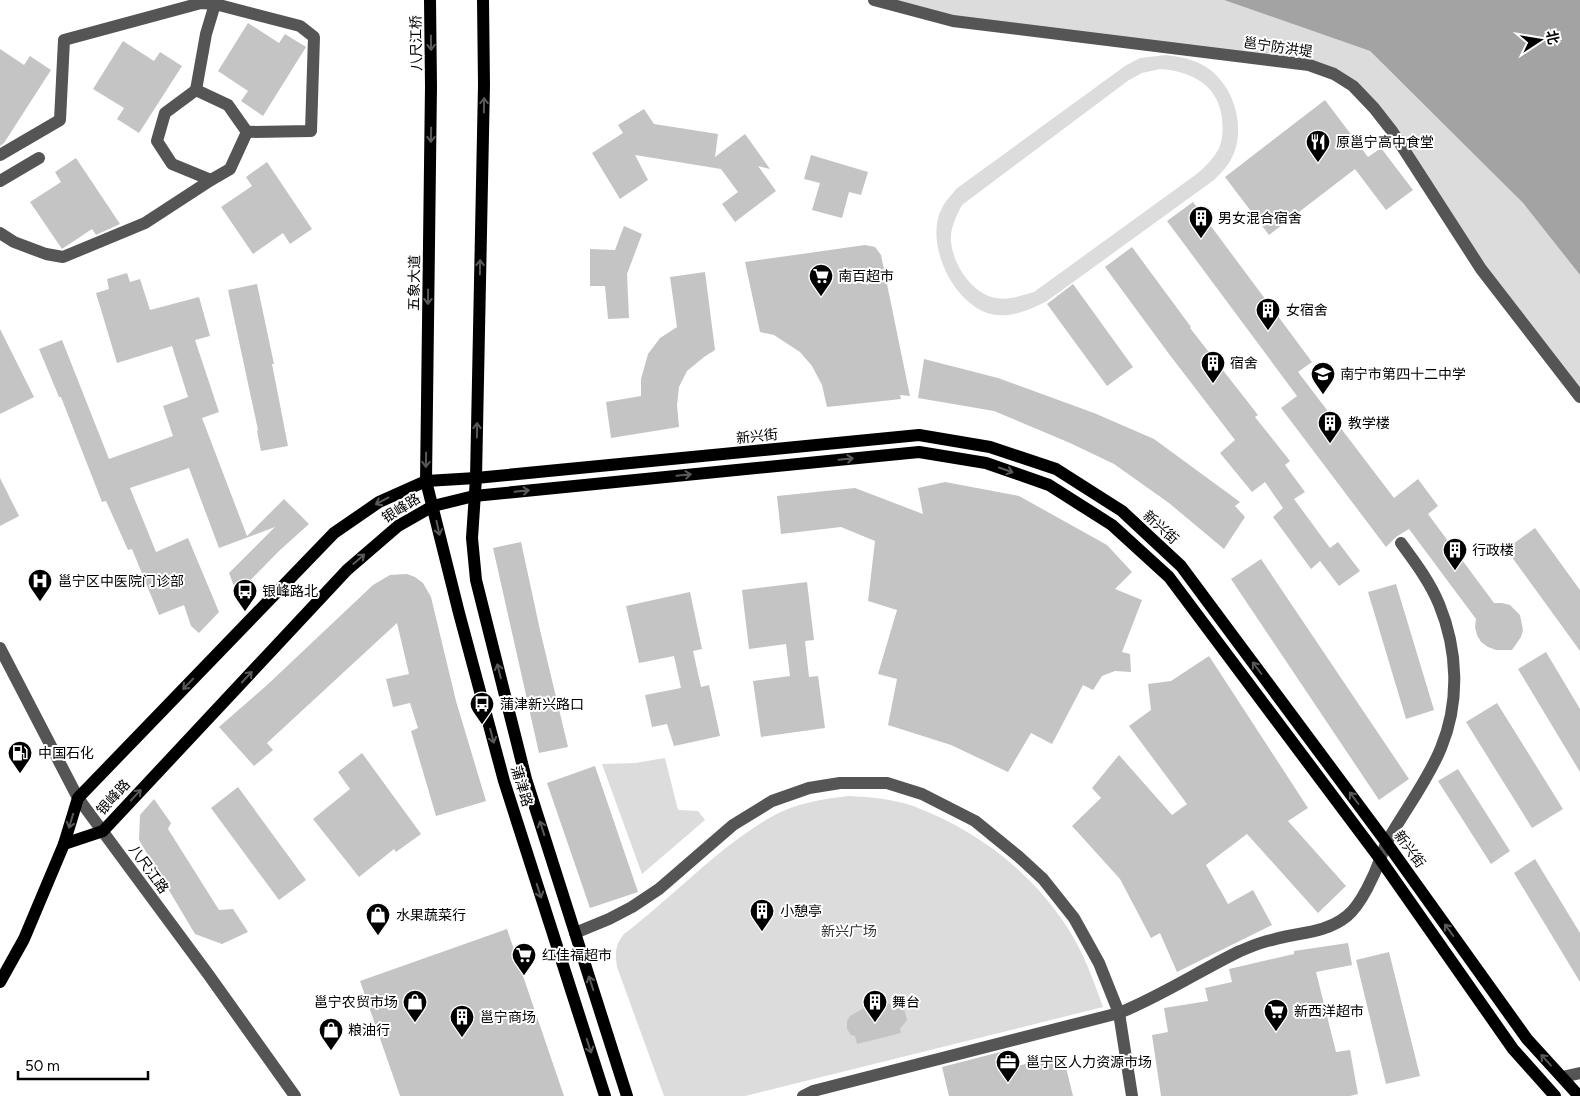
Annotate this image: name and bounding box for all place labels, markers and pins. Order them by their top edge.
restaurant icon: 原邕宁高中食堂 [1305,129,1331,163]
place label: 原邕宁高中食堂 [1336,134,1434,151]
building icon: 男女混合宿舍 [1188,205,1214,239]
place label: 男女混合宿舍 [1218,210,1302,227]
supermarket icon: 南百超市 [808,263,834,297]
place label: 南百超市 [838,268,894,285]
building icon: 女宿舍 [1255,297,1281,331]
place label: 女宿舍 [1286,302,1328,319]
building icon: 宿舍 [1200,350,1226,384]
place label: 宿舍 [1230,355,1258,372]
school or university icon: 南宁市第四十二中学 [1310,361,1336,395]
place label: 南宁市第四十二中学 [1340,366,1466,383]
building icon: 教学楼 [1317,410,1343,444]
place label: 教学楼 [1348,415,1390,432]
building icon: 行政楼 [1442,537,1468,571]
place label: 行政楼 [1472,542,1514,559]
hospital icon: 邕宁区中医院门诊部 [27,568,53,602]
place label: 邕宁区中医院门诊部 [58,573,184,590]
bus stop icon: 银峰路北 [232,578,258,612]
place label: 银峰路北 [262,583,318,600]
bus stop icon: 蒲津新兴路口 [469,691,495,725]
place label: 蒲津新兴路口 [500,696,584,713]
fuel station icon: 中国石化 [7,740,33,774]
place label: 中国石化 [38,745,94,762]
building icon: 小憩亭 [749,898,775,932]
shop icon: 水果蔬菜行 [365,902,391,936]
place label: 小憩亭 [780,903,822,920]
place label: 水果蔬菜行 [396,907,466,924]
supermarket icon: 红佳福超市 [511,942,537,976]
place label: 红佳福超市 [542,947,612,964]
shop icon: 邕宁农贸市场 [402,989,428,1023]
building icon: 舞台 [862,989,888,1023]
place label: 邕宁农贸市场 [314,994,398,1011]
place label: 舞台 [892,994,920,1011]
supermarket icon: 新西洋超市 [1263,998,1289,1032]
place label: 新西洋超市 [1294,1003,1364,1020]
building icon: 邕宁商场 [449,1004,475,1038]
place label: 邕宁商场 [480,1009,536,1026]
shop icon: 粮油行 [318,1017,344,1051]
place label: 粮油行 [348,1022,390,1039]
office icon: 邕宁区人力资源市场 [995,1049,1021,1083]
place label: 邕宁区人力资源市场 [1026,1054,1152,1071]

